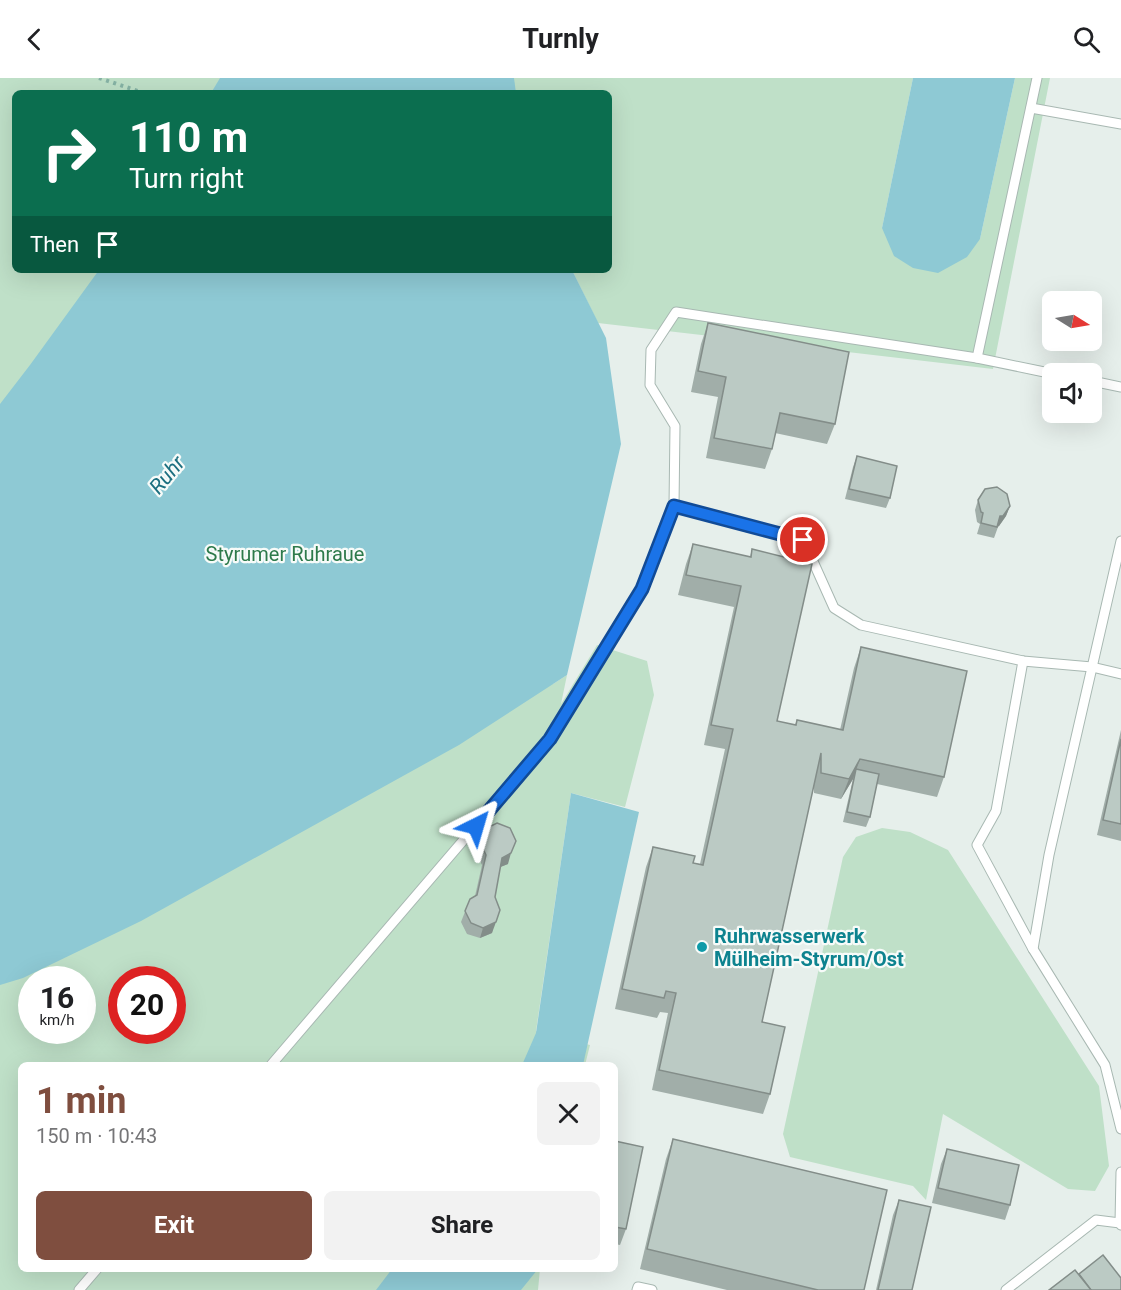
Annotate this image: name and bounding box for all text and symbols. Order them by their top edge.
icon: back [18,23,51,56]
text: Turnly [522,23,599,55]
icon: search [1070,23,1103,56]
text: 110 m [129,113,248,162]
icon: right [30,114,108,192]
text: Turn right [129,163,244,195]
icon: arrive [91,228,124,261]
text: Then [30,232,79,257]
north arrow [1042,291,1102,351]
map controls [1042,291,1102,423]
button: sound [1042,363,1102,423]
water label: Ruhr [144,450,190,499]
pin [777,514,828,565]
icon: arrive [786,523,819,556]
park label: Styrumer Ruhraue [206,542,364,566]
position arrow [444,794,508,858]
place label: Ruhrwasserwerk Mülheim-Styrum/Ost [714,924,904,971]
marker: Ruhrwasserwerk Mülheim-Styrum/Ost [695,940,709,954]
speed limit sign: 20 [108,966,186,1044]
text: 16 [40,980,74,1015]
text: km/h [39,1011,75,1029]
text: 1 min [36,1080,127,1122]
button: close [537,1082,600,1145]
text: 150 m · 10:43 [36,1124,157,1148]
button: Exit [36,1191,312,1260]
button: Share [324,1191,600,1260]

